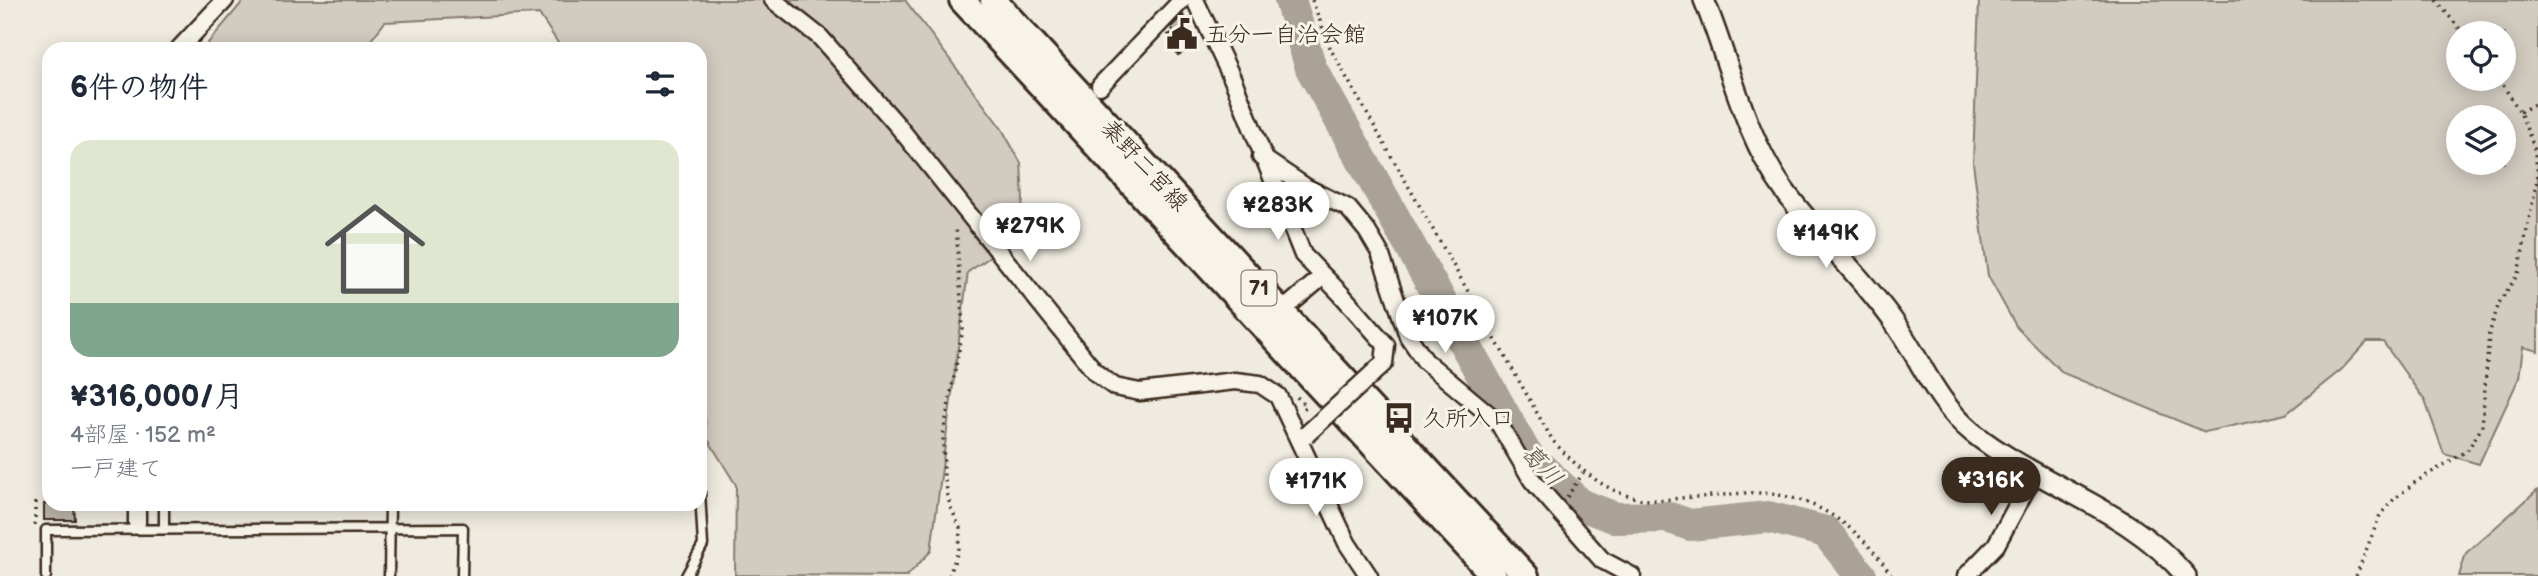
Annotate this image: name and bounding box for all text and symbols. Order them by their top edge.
public building icon: 五分一自治会館 [1165,17,1199,51]
place label: 五分一自治会館 [1205,21,1366,49]
map controls [2446,21,2516,175]
button: locate [2446,21,2516,91]
icon: filters [641,65,679,103]
text: 6件の物件 [70,70,208,106]
button: layers [2446,105,2516,175]
street label: 秦野二宮線 [1095,114,1194,217]
pin: ¥283K [1229,182,1327,242]
icon: home [312,186,438,312]
text: ¥283K [1243,191,1313,219]
pin: ¥279K [981,204,1079,263]
pin: ¥149K [1777,210,1875,270]
text: ¥279K [995,212,1065,240]
text: ¥149K [1793,219,1859,247]
road number: 71 [1242,270,1276,306]
pin: ¥107K [1396,296,1494,355]
text: ¥107K [1412,304,1478,332]
text: ¥316,000/月 [70,379,244,415]
bus stop icon: 久所入口 [1382,401,1416,435]
place label: 久所入口 [1422,405,1514,433]
text: 4部屋 · 152 m² [70,421,216,449]
water label: 葛川 [1515,438,1569,493]
text: 一戸建て [70,455,162,483]
pin: ¥171K [1267,458,1365,518]
pin: ¥316K [1942,458,2040,517]
text: ¥316K [1958,466,2024,494]
text: ¥171K [1285,467,1347,495]

